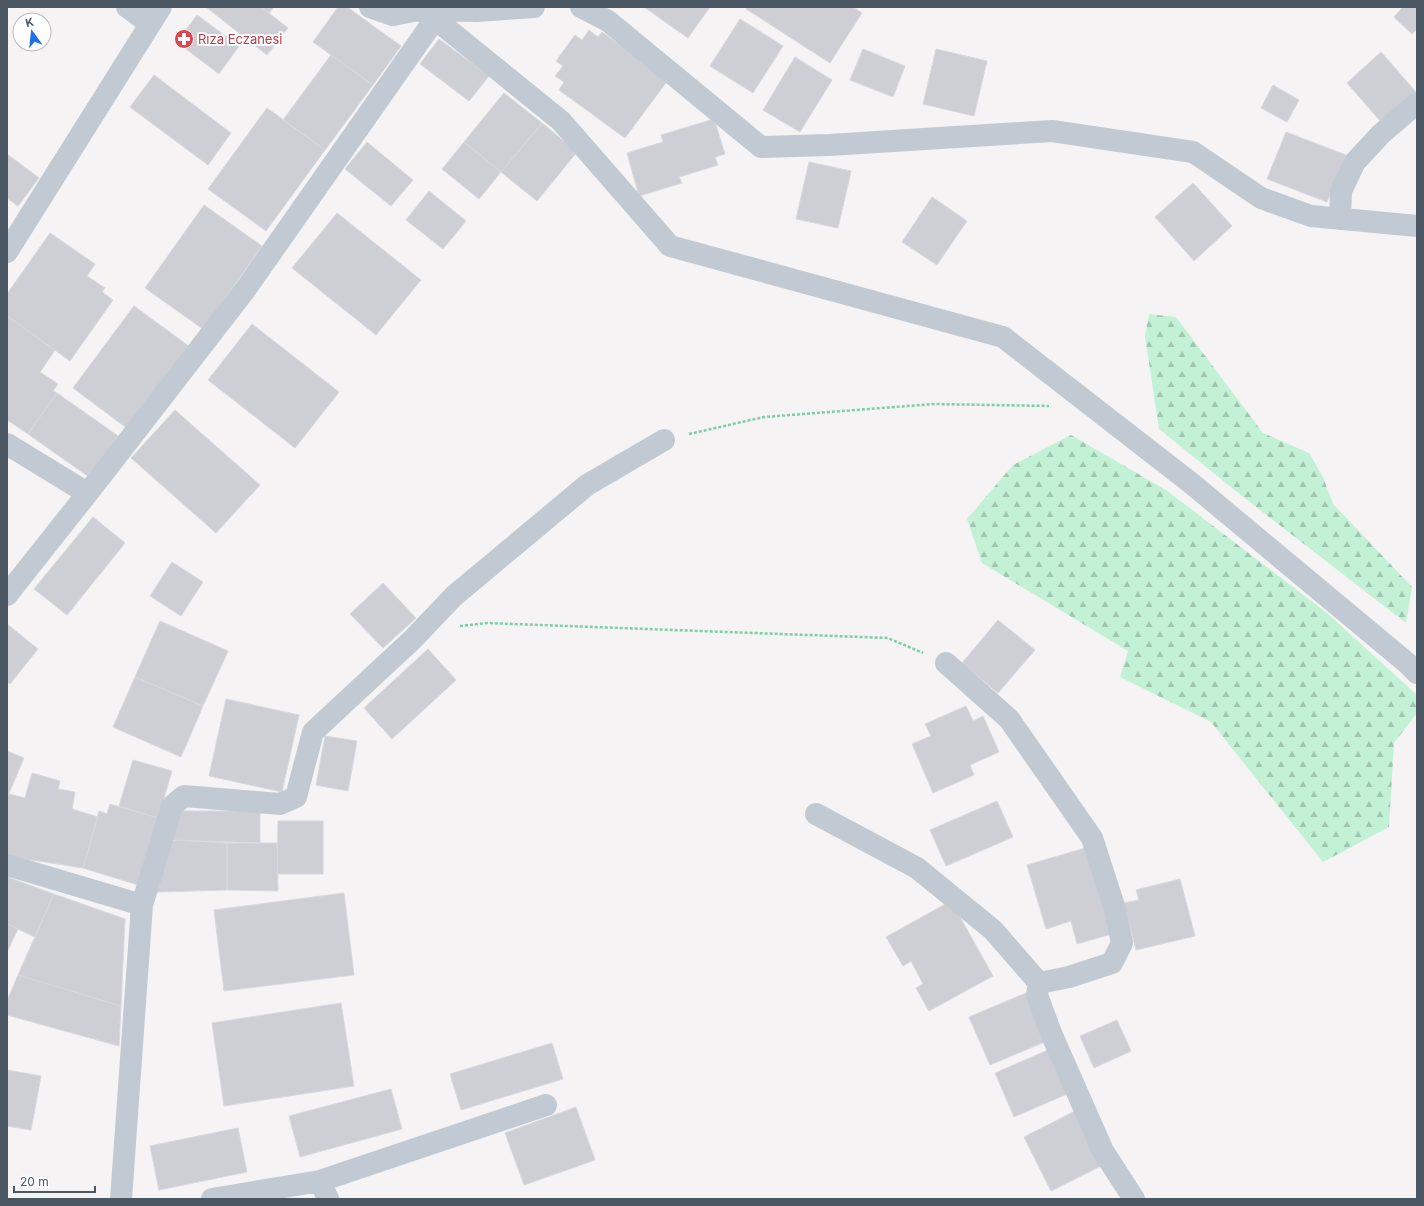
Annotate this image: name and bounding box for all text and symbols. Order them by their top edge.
north arrow [12,12,52,52]
text: K [24,15,35,30]
pharmacy icon: Rıza Eczanesi [173,28,195,50]
place label: Rıza Eczanesi [198,31,282,47]
scale bar [14,1168,95,1194]
text: 20 m [20,1174,49,1189]

